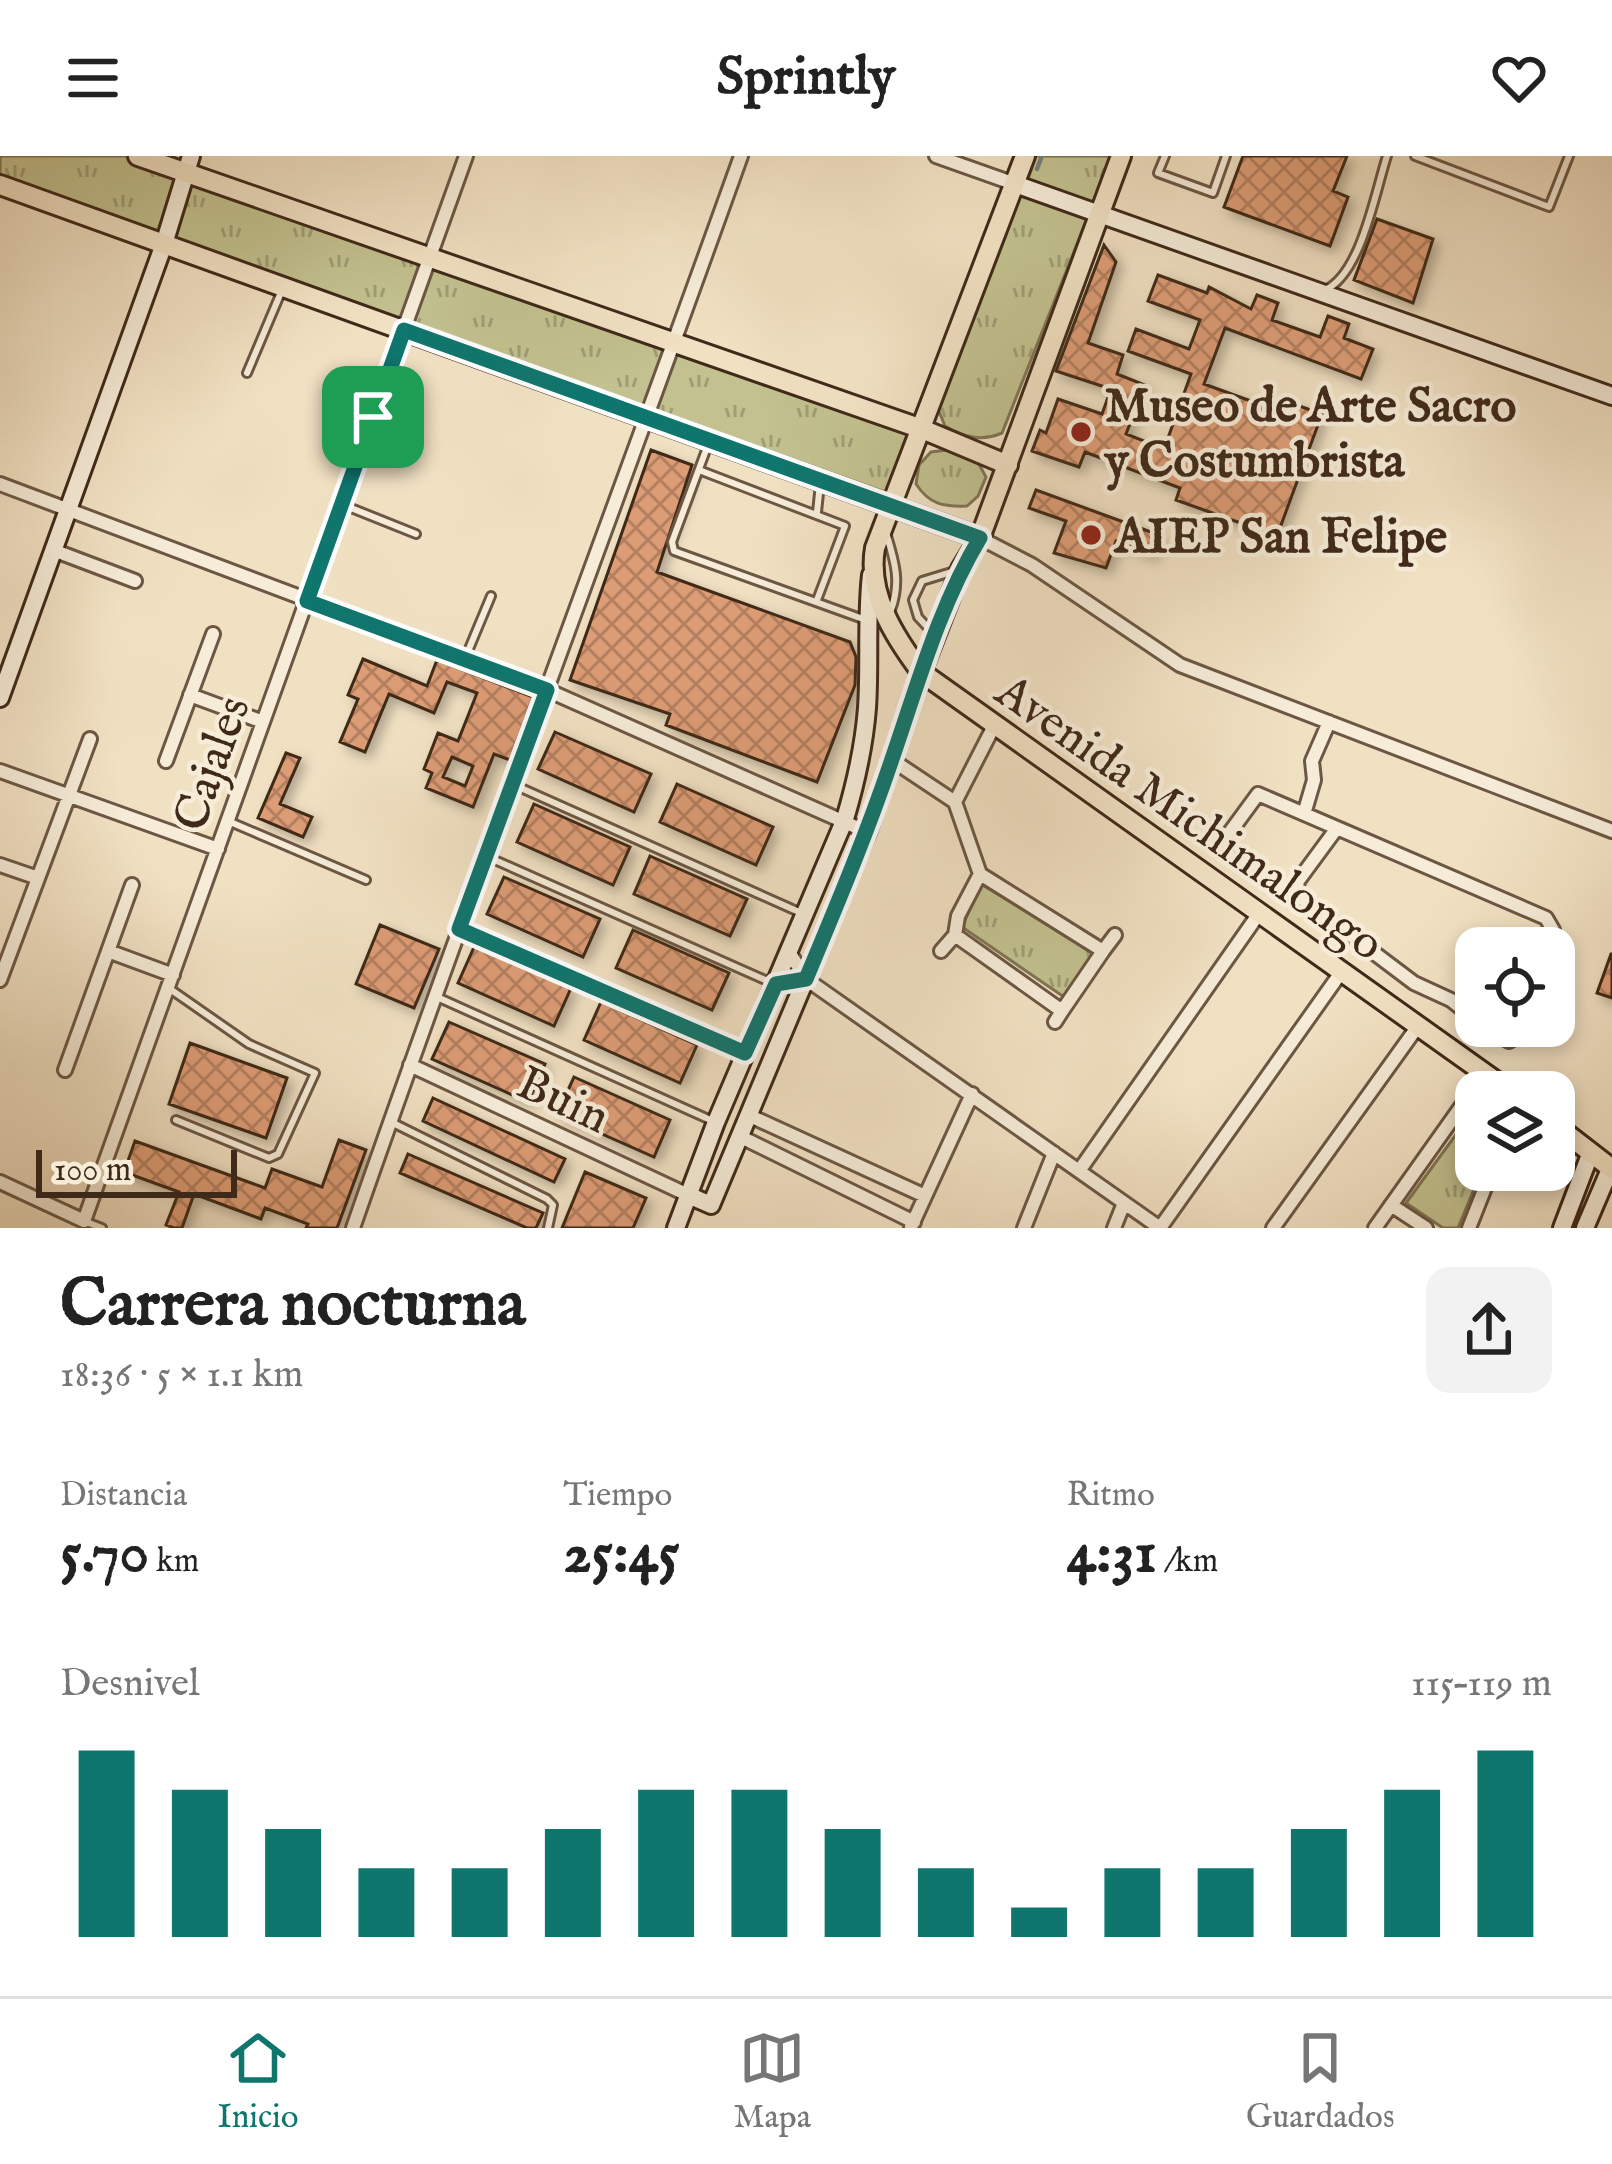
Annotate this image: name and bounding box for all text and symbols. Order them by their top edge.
text: Sprintly [717,44,895,113]
icon: menu [60,45,126,111]
icon: heart [1486,45,1552,111]
pin [322,366,424,468]
place label: Museo de Arte Sacro y Costumbrista [1103,378,1516,493]
icon: arrive [340,384,406,450]
marker: Museo de Arte Sacro y Costumbrista [1068,419,1094,445]
place label: AIEP San Felipe [1113,509,1447,569]
marker: AIEP San Felipe [1078,522,1104,548]
street label: Avenida Michimalongo [982,662,1394,976]
street label: Cajales [162,689,266,840]
map controls [1455,927,1575,1191]
button: locate [1455,927,1575,1047]
street label: Buin [507,1054,618,1149]
button: layers [1455,1071,1575,1191]
scale bar [36,1144,237,1197]
text: 100 m [54,1150,131,1192]
text: Carrera nocturna [60,1264,525,1348]
button: share [1426,1267,1552,1393]
text: 18:36 · 5 × 1.1 km [60,1351,303,1400]
text: Distancia [60,1475,187,1517]
text: Tiempo [563,1475,672,1517]
text: Ritmo [1067,1475,1155,1517]
text: 5.70 [60,1517,149,1593]
text: 25:45 [563,1517,680,1593]
text: 4:31 [1067,1517,1157,1593]
text: km [149,1541,199,1583]
text: /km [1157,1541,1218,1583]
text: Desnivel [60,1660,200,1709]
text: 115–119 m [1411,1660,1552,1709]
tab: Inicio [217,2025,299,2139]
tab: Mapa [734,2025,811,2139]
tab: Guardados [1246,2025,1395,2139]

